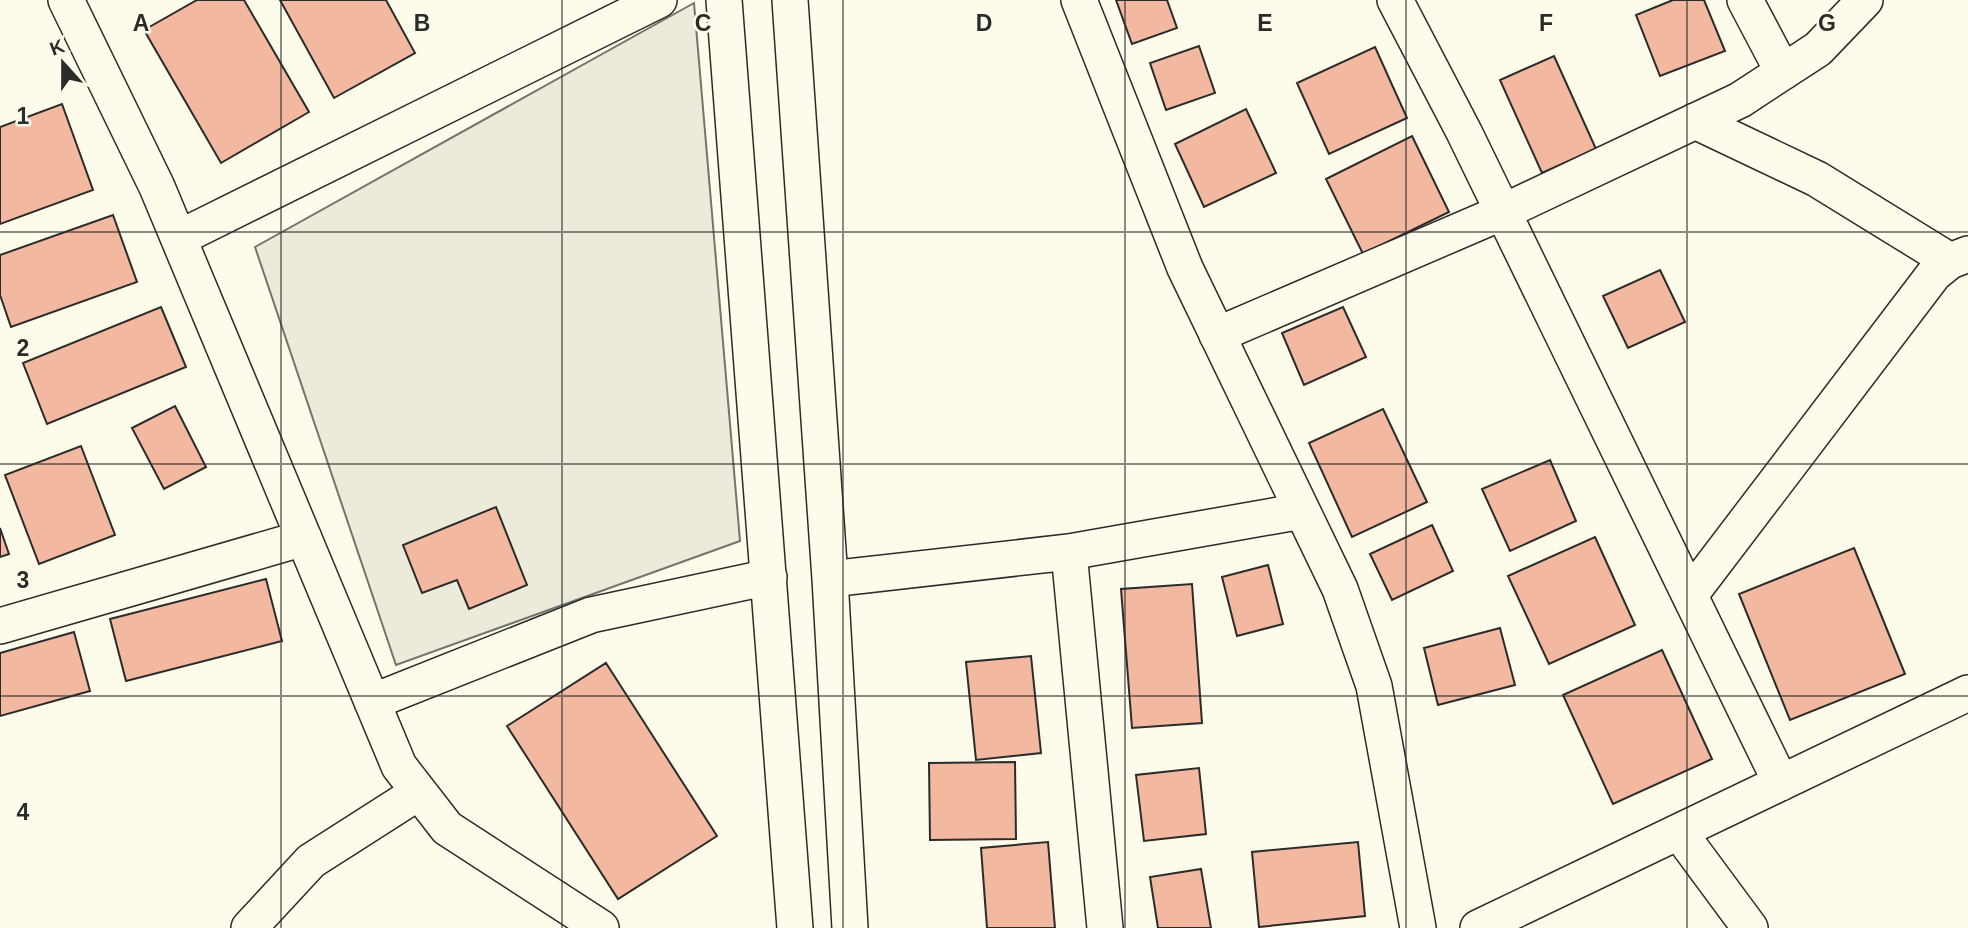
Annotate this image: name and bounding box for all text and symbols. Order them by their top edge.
text: A [133,10,149,36]
text: B [414,10,430,36]
text: C [695,10,711,36]
text: D [976,10,992,36]
text: E [1257,10,1273,36]
text: F [1539,10,1553,36]
text: G [1818,10,1836,36]
north arrow [28,28,98,98]
text: K [47,35,68,60]
text: 1 [17,103,30,129]
text: 2 [17,335,29,361]
text: 3 [17,567,29,593]
text: 4 [17,799,30,825]

